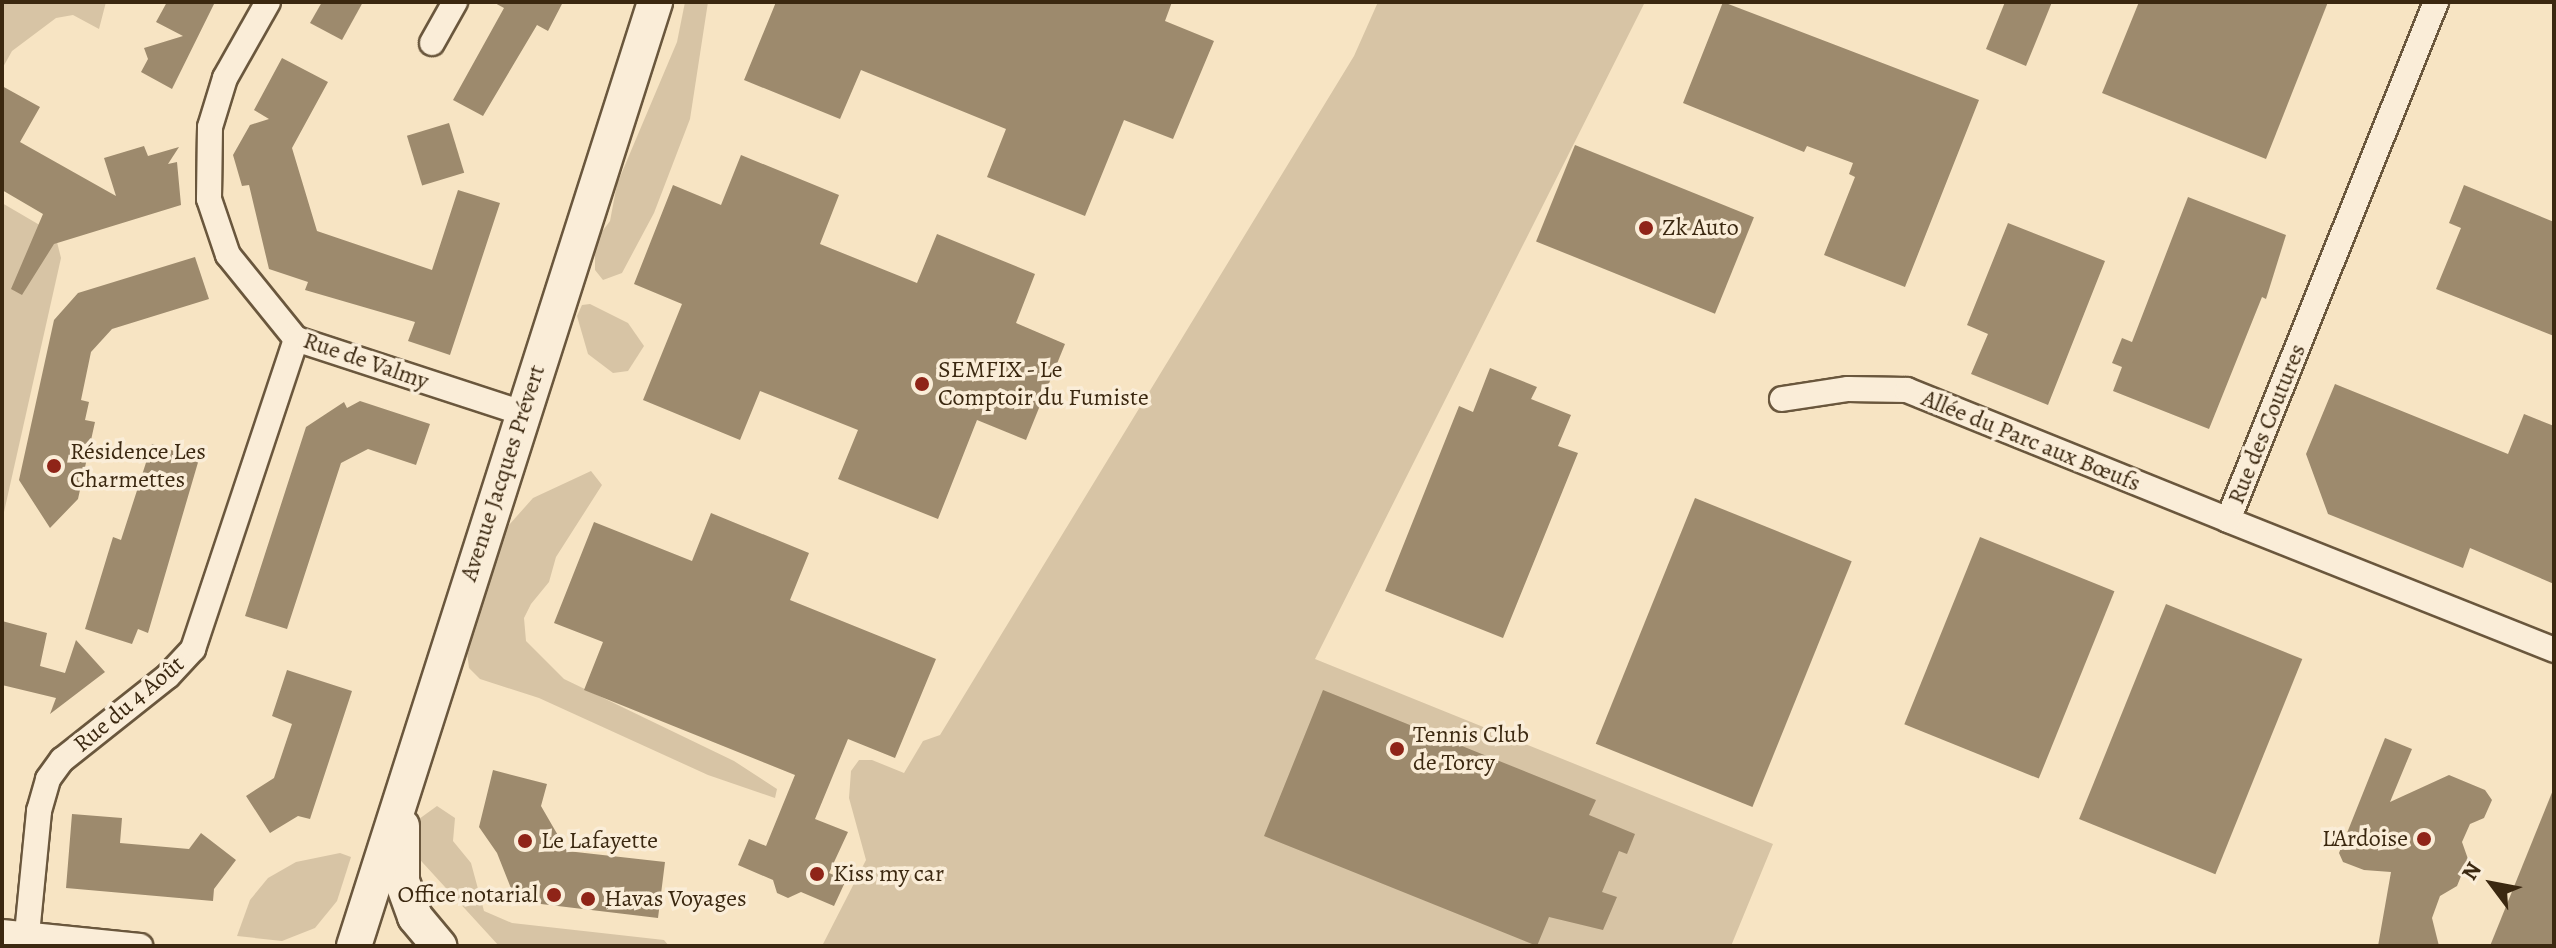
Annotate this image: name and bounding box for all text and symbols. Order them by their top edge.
place label: Zk Auto [1662,214,1739,242]
marker: Zk Auto [1637,219,1655,237]
street label: Rue de Valmy [299,326,433,396]
street label: Rue des Coutures [2222,340,2312,508]
place label: SEMFIX - Le Comptoir du Fumiste [938,356,1149,412]
street label: Avenue Jacques Prévert [454,361,552,585]
marker: SEMFIX - Le Comptoir du Fumiste [913,375,931,393]
street label: Allée du Parc aux Bœufs [1917,384,2145,498]
place label: Résidence Les Charmettes [70,438,206,494]
marker: Résidence Les Charmettes [45,457,63,475]
street label: Rue du 4 Août [68,650,190,758]
place label: Tennis Club de Torcy [1413,721,1529,777]
marker: Tennis Club de Torcy [1388,740,1406,758]
place label: L'Ardoise [2322,825,2408,853]
place label: Le Lafayette [541,827,658,855]
marker: L'Ardoise [2415,830,2433,848]
marker: Le Lafayette [516,832,534,850]
north arrow [2452,844,2532,924]
text: N [2455,857,2489,886]
place label: Kiss my car [833,860,944,888]
marker: Kiss my car [808,865,826,883]
place label: Office notarial [398,881,538,909]
place label: Havas Voyages [604,885,747,913]
marker: Office notarial [545,886,563,904]
marker: Havas Voyages [579,890,597,908]

